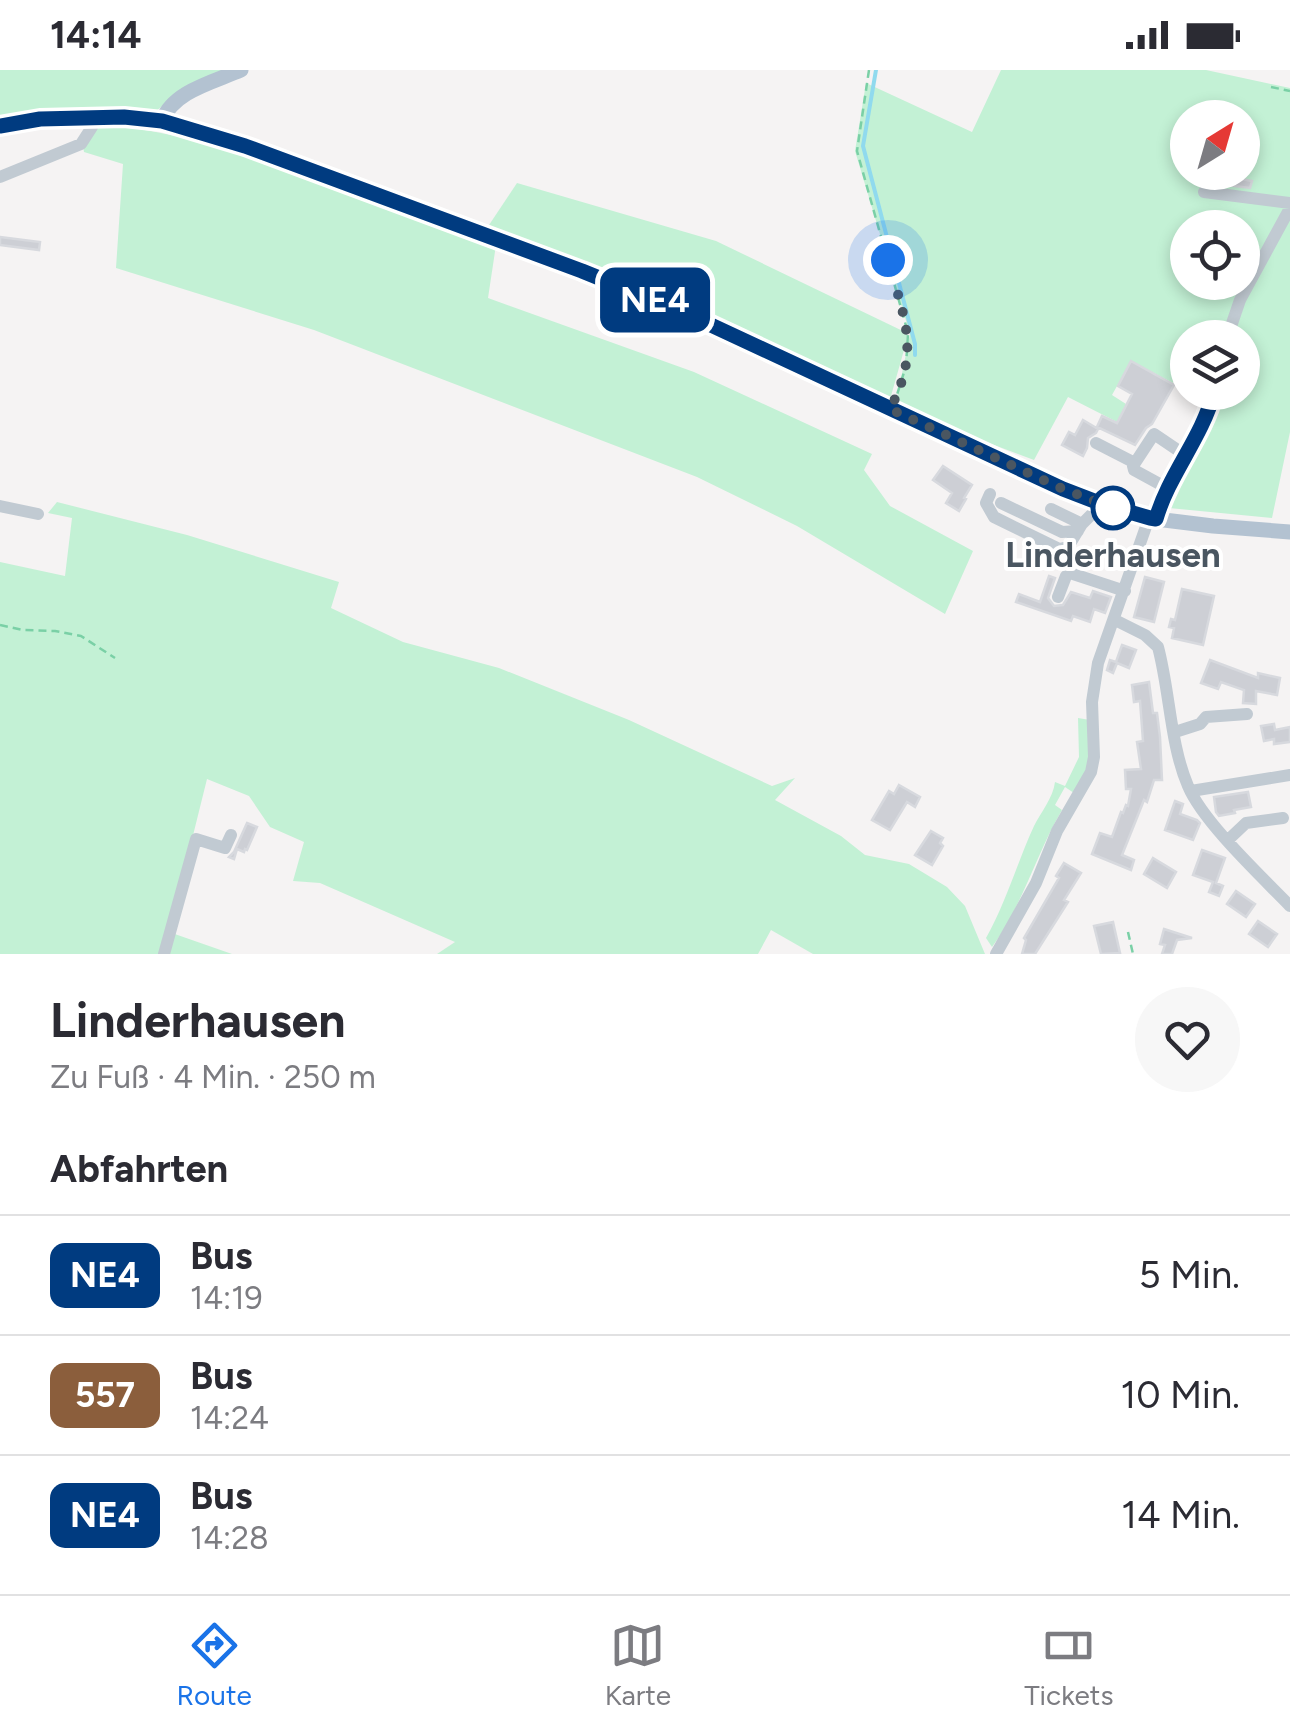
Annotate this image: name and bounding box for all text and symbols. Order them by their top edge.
text: 14:14 [50,12,142,58]
north arrow [1170,100,1260,190]
map controls [1170,100,1260,410]
button: locate [1170,210,1260,300]
your location [863,235,913,285]
line badge: NE4 [598,268,712,332]
text: NE4 [620,279,690,321]
button: layers [1170,320,1260,410]
marker: Linderhausen [1092,487,1134,529]
place label: Linderhausen [1005,534,1221,576]
button: heart [1135,987,1240,1092]
text: Linderhausen [50,991,345,1049]
text: Zu Fuß · 4 Min. · 250 m [50,1058,376,1096]
text: Abfahrten [50,1146,228,1192]
text: Bus [190,1233,253,1279]
text: 5 Min. [1139,1252,1240,1298]
text: NE4 [70,1254,140,1296]
text: 14:19 [190,1279,263,1317]
text: Bus [190,1353,253,1399]
text: 10 Min. [1120,1372,1240,1418]
text: 557 [75,1374,135,1416]
text: 14:24 [190,1399,269,1437]
text: Bus [190,1473,253,1519]
text: 14 Min. [1121,1492,1240,1538]
text: NE4 [70,1494,140,1536]
text: 14:28 [190,1519,269,1557]
tab: Route [177,1618,252,1712]
tab: Karte [605,1618,671,1712]
tab: Tickets [1024,1618,1113,1712]

